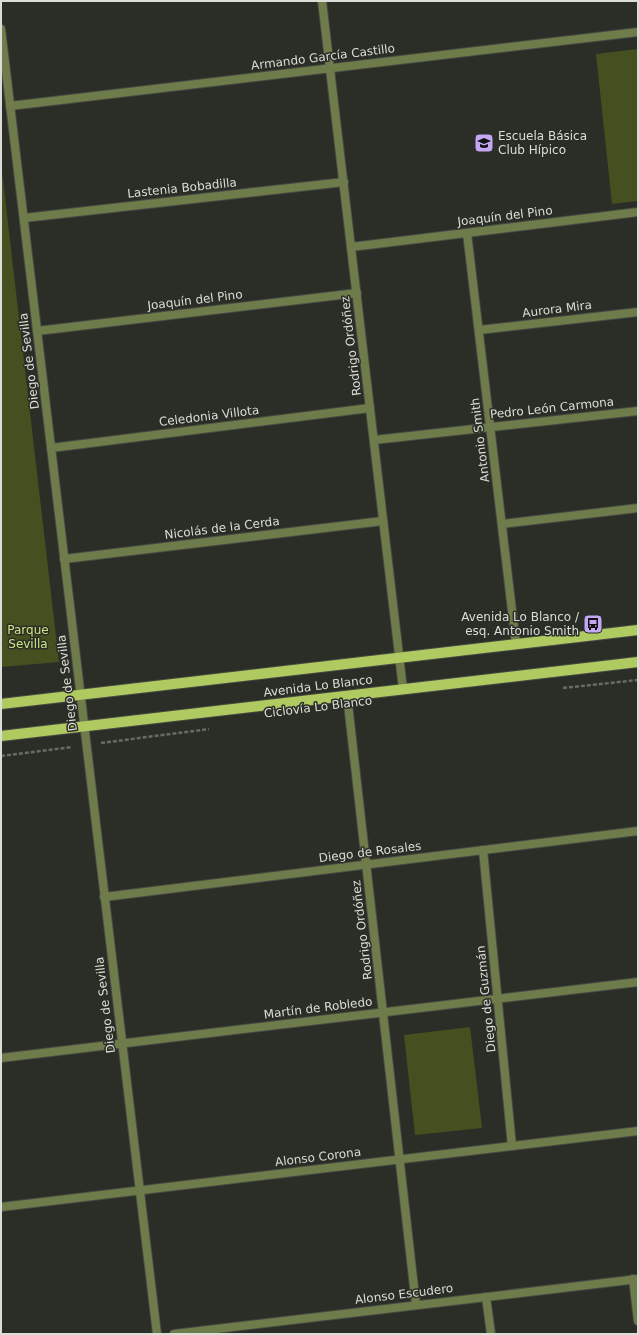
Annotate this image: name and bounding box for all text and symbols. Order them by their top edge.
street label: Armando García Castillo [250,41,396,73]
place label: Escuela Básica Club Hípico [498,129,587,157]
school or university icon: Escuela Básica Club Hípico [473,132,495,154]
street label: Lastenia Bobadilla [127,175,237,201]
street label: Joaquín del Pino [456,203,553,229]
street label: Joaquín del Pino [146,287,243,313]
street label: Rodrigo Ordóñez [338,295,364,397]
street label: Aurora Mira [521,298,593,320]
street label: Diego de Sevilla [16,312,42,410]
street label: Pedro León Carmona [489,395,615,421]
street label: Antonio Smith [468,397,492,483]
street label: Celedonia Villota [158,403,260,429]
street label: Nicolás de la Cerda [164,514,280,542]
place label: Avenida Lo Blanco / esq. Antonio Smith [461,610,580,638]
bus stop icon: Avenida Lo Blanco / esq. Antonio Smith [582,613,604,635]
park label: Parque Sevilla [7,623,49,651]
street label: Diego de Sevilla [54,634,80,732]
street label: Avenida Lo Blanco [263,672,373,700]
street label: Ciclovía Lo Blanco [263,693,373,721]
street label: Diego de Rosales [318,839,422,865]
street label: Rodrigo Ordóñez [349,879,375,981]
street label: Diego de Guzmán [473,945,499,1053]
street label: Diego de Sevilla [92,956,118,1054]
street label: Martín de Robledo [263,994,373,1022]
street label: Alonso Corona [274,1145,362,1169]
street label: Alonso Escudero [354,1281,454,1307]

